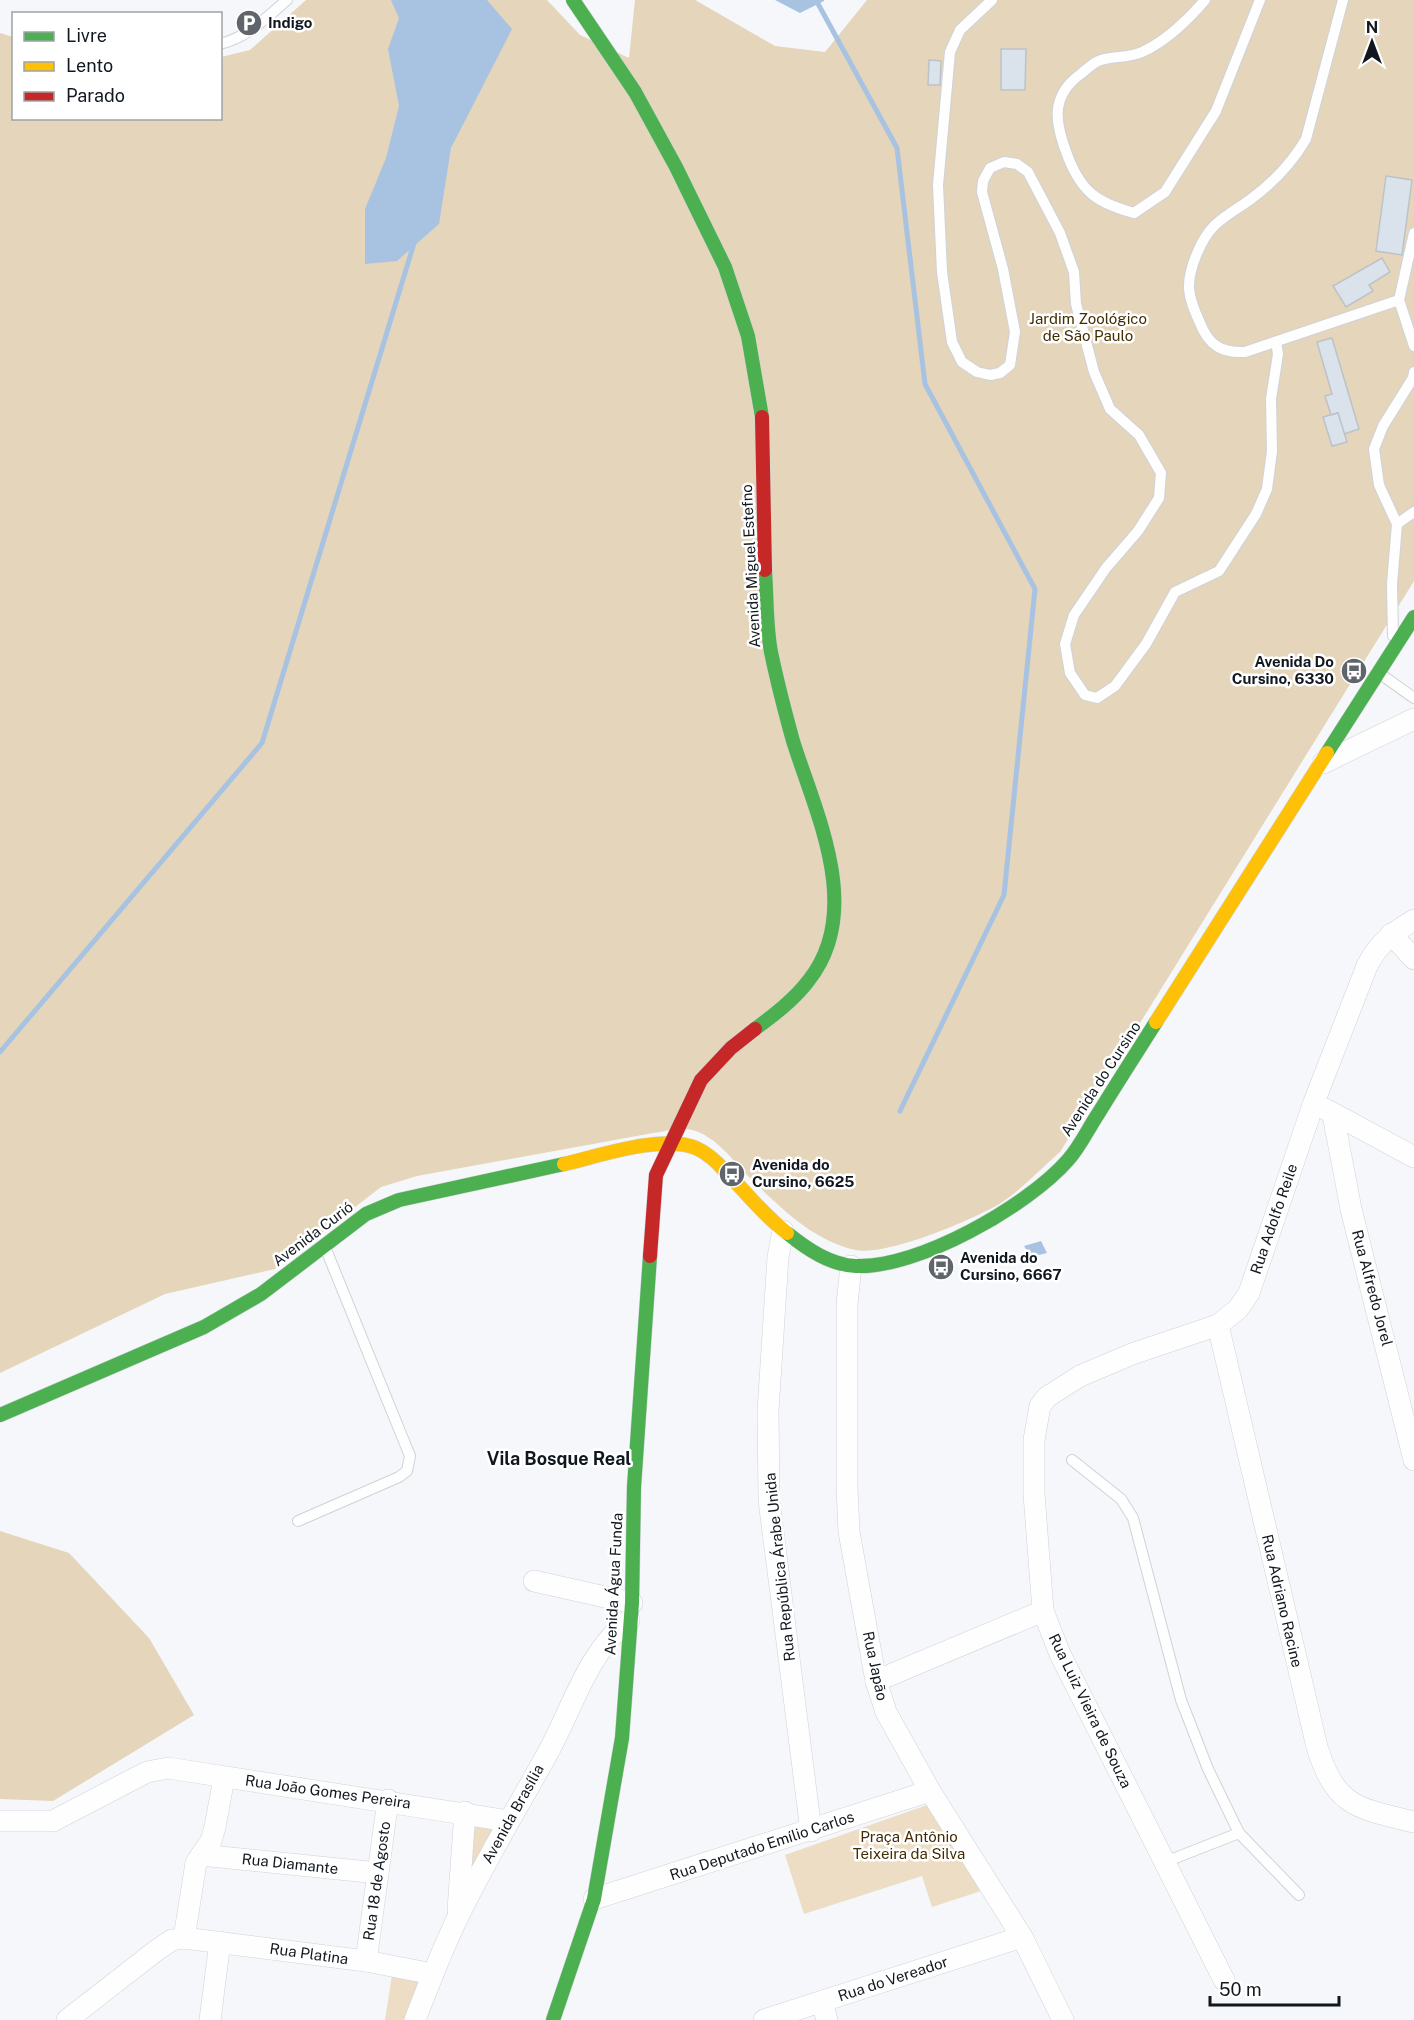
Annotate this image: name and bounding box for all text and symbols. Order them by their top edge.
parking icon: Indigo [234,8,264,38]
legend [12,12,222,120]
north arrow [1342,12,1402,72]
place label: Indigo [268,14,313,31]
text: N [1366,18,1378,37]
text: Livre [66,25,107,46]
text: Lento [66,55,113,76]
text: Parado [66,85,125,106]
park label: Jardim Zoológico de São Paulo [1029,310,1147,344]
street label: Avenida Miguel Estefno [738,484,763,648]
place label: Avenida Do Cursino, 6330 [1232,653,1334,687]
bus stop icon: Avenida Do Cursino, 6330 [1339,656,1369,686]
street label: Avenida do Cursino [1057,1018,1144,1139]
place label: Avenida do Cursino, 6625 [752,1156,854,1190]
bus stop icon: Avenida do Cursino, 6625 [717,1159,747,1189]
street label: Rua Adolfo Reile [1247,1161,1300,1276]
street label: Avenida Curió [269,1198,356,1269]
street label: Rua Alfredo Jorel [1349,1228,1396,1348]
place label: Avenida do Cursino, 6667 [960,1249,1062,1283]
bus stop icon: Avenida do Cursino, 6667 [926,1252,956,1282]
district label: Vila Bosque Real [487,1448,631,1469]
street label: Rua República Árabe Unida [761,1472,798,1662]
street label: Avenida Água Funda [601,1512,626,1656]
street label: Rua Adriano Racine [1259,1533,1306,1669]
street label: Rua Japão [860,1630,891,1702]
street label: Rua Luiz Vieira de Souza [1046,1631,1135,1791]
street label: Avenida Brasília [478,1761,547,1866]
street label: Rua João Gomes Pereira [244,1771,412,1812]
street label: Rua Deputado Emílio Carlos [668,1808,856,1883]
street label: Rua 18 de Agosto [360,1820,393,1942]
park label: Praça Antônio Teixeira da Silva [853,1828,965,1862]
street label: Rua Diamante [241,1850,339,1877]
street label: Rua Platina [269,1940,349,1967]
street label: Rua do Vereador [836,1953,950,2004]
scale bar [1210,1969,1339,2007]
text: 50 m [1219,1979,1262,2000]

